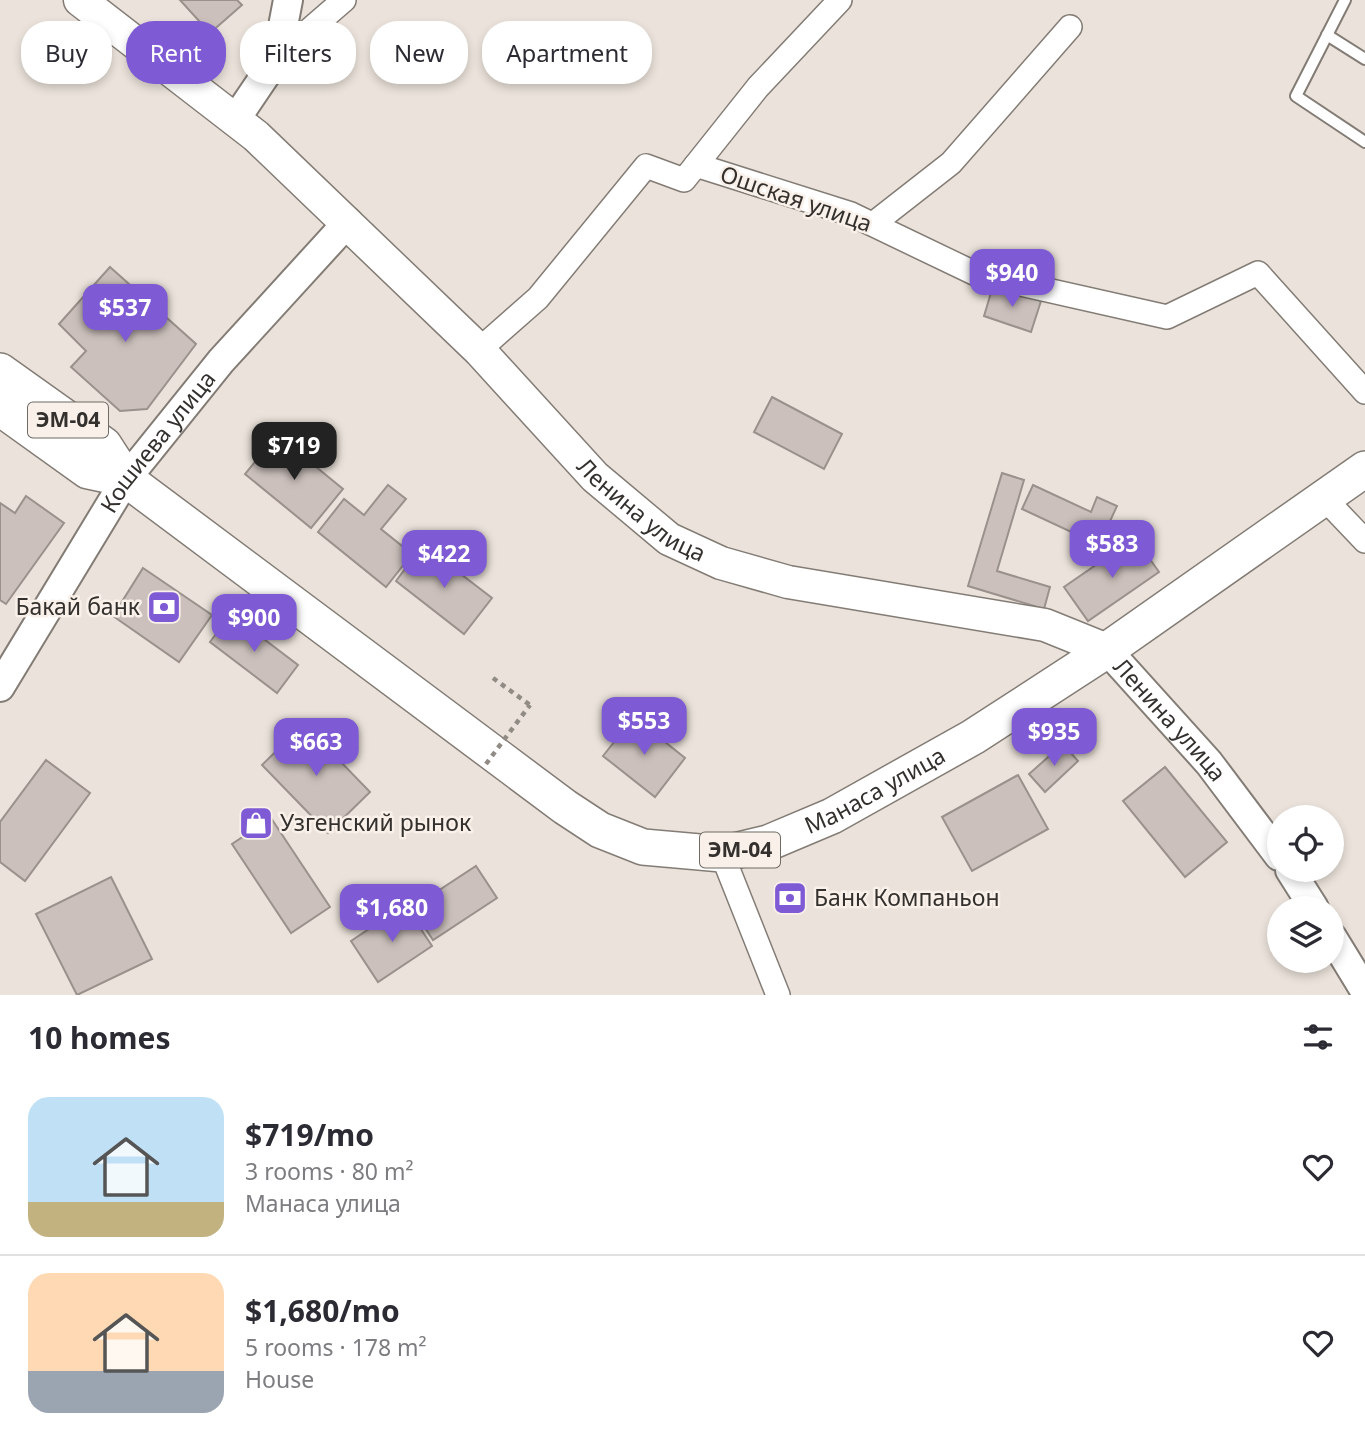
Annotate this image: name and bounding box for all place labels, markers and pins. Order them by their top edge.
pin: $940 [971,250,1053,309]
pin: $537 [84,284,166,344]
pin: $719 [253,422,335,482]
pin: $583 [1071,520,1153,580]
pin: $422 [403,530,485,590]
bank icon: Бакай банк [145,588,183,626]
place label: Бакай банк [15,590,141,622]
pin: $900 [213,594,295,654]
pin: $553 [603,698,685,757]
pin: $935 [1013,708,1095,768]
pin: $663 [275,718,357,778]
shop icon: Узгенский рынок [237,804,275,842]
place label: Узгенский рынок [280,806,472,838]
bank icon: Банк Компаньон [771,879,809,917]
place label: Банк Компаньон [814,881,1000,913]
pin: $1,680 [335,884,449,944]

